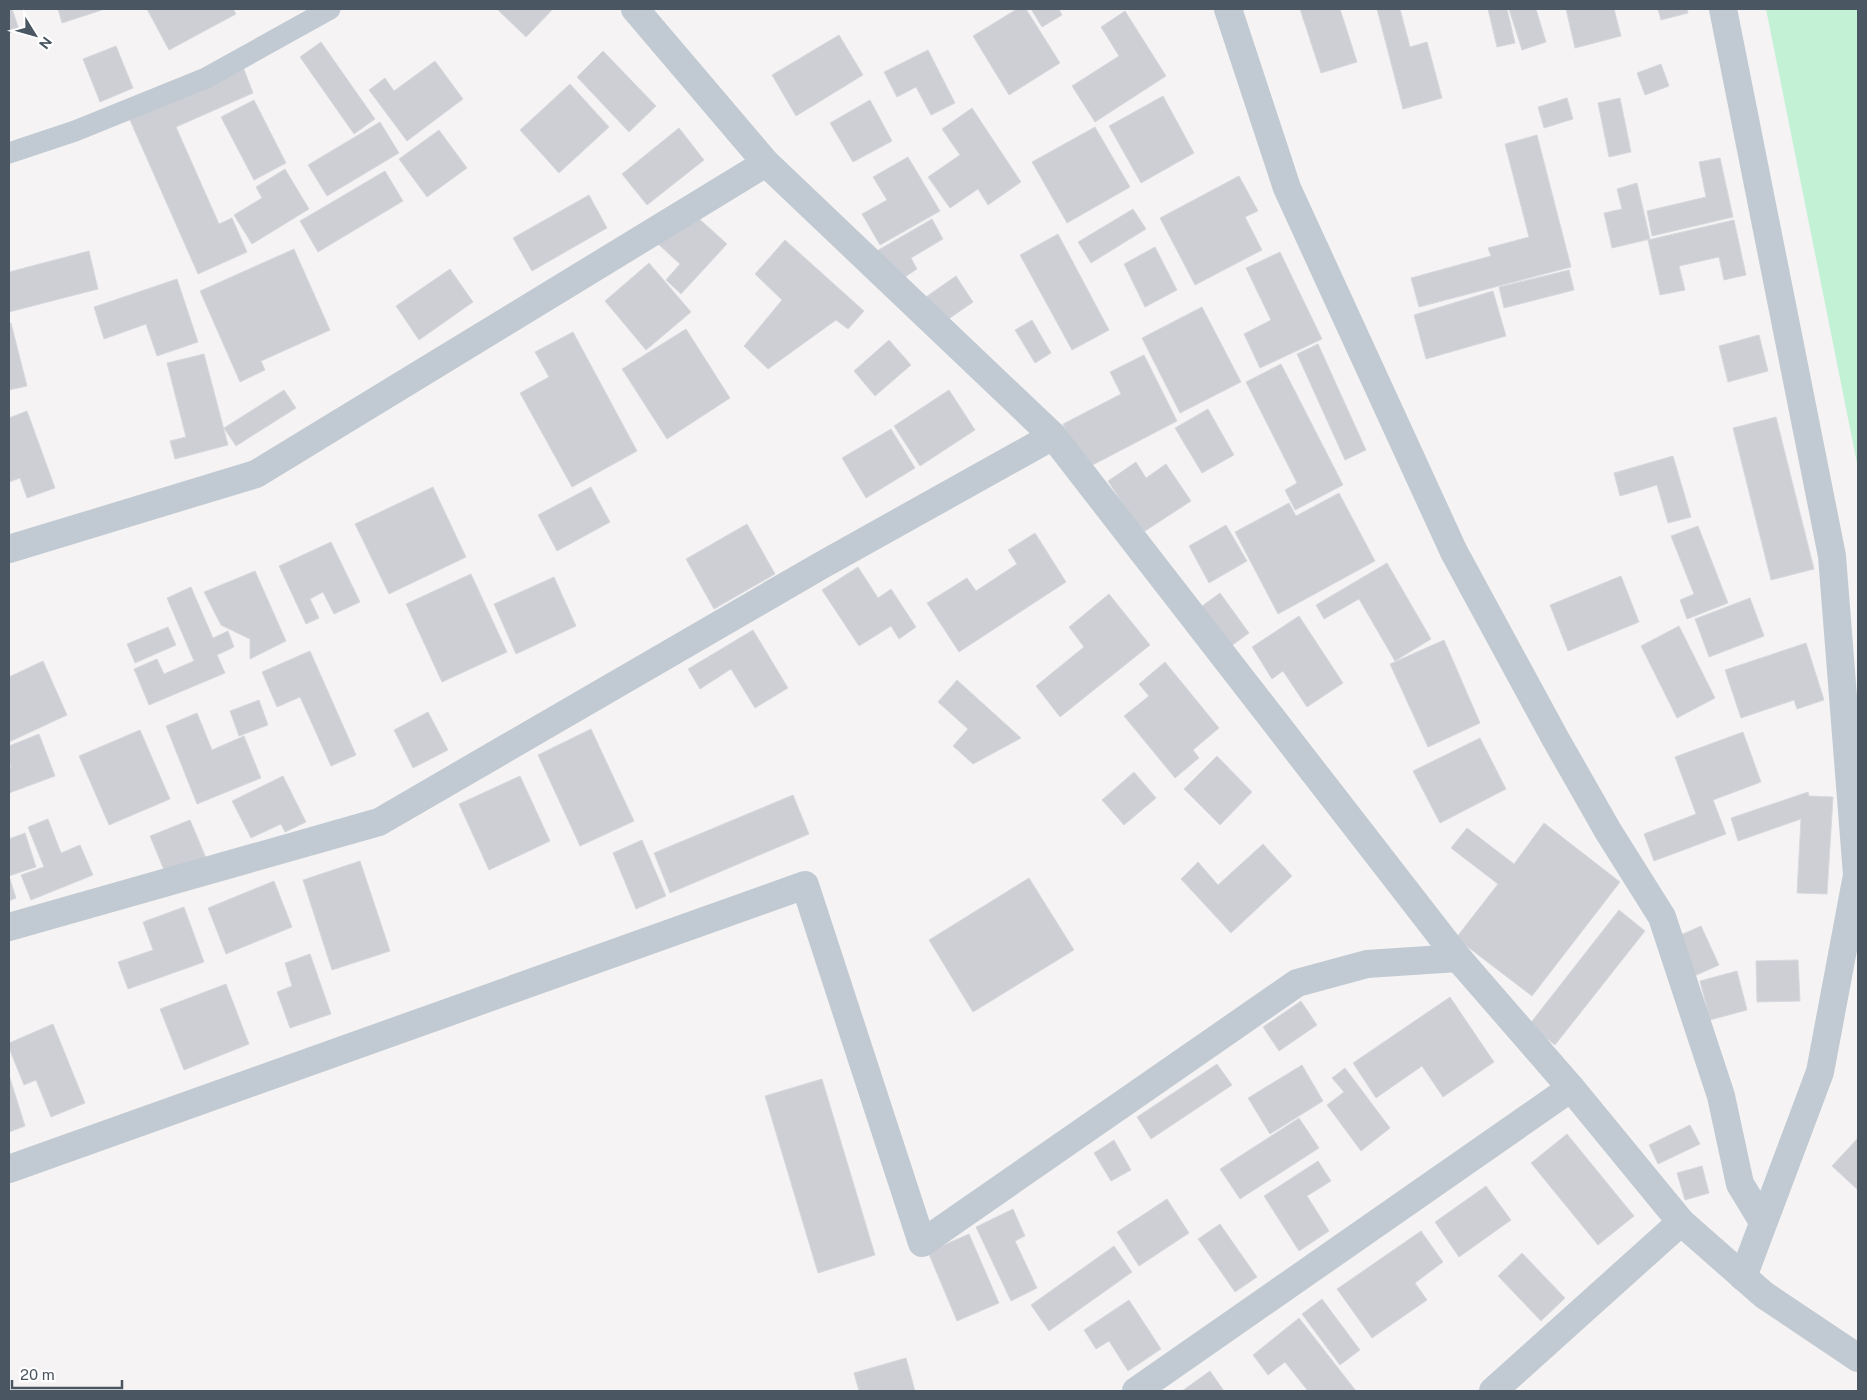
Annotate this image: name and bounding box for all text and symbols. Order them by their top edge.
north arrow [10,10,60,60]
text: N [36,34,55,52]
scale bar [12,1358,122,1390]
text: 20 m [20,1366,55,1383]

